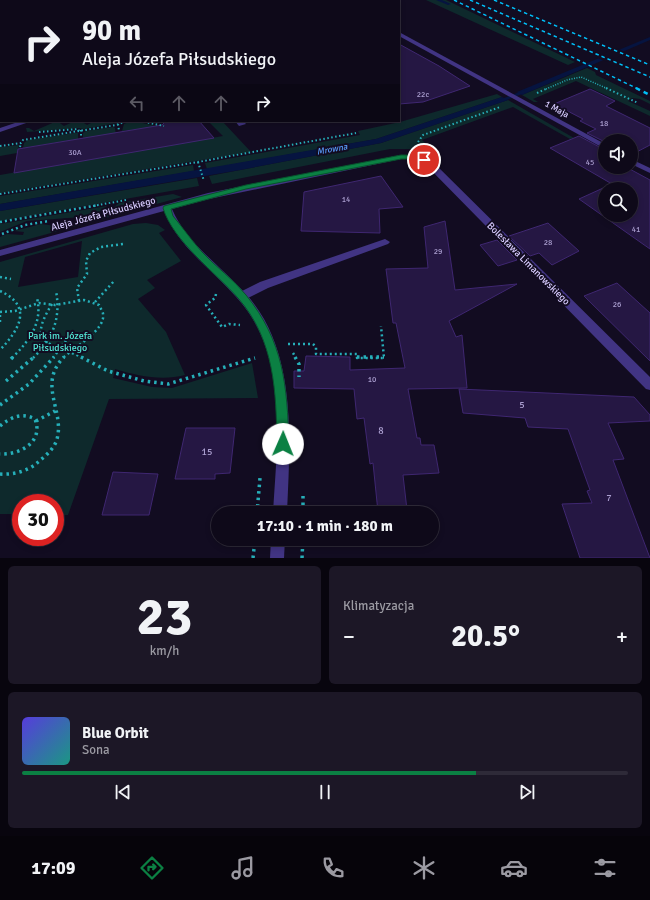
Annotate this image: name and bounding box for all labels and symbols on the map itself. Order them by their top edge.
house number: 22c [417,89,429,99]
street label: 1 Maja [543,98,571,121]
house number: 18 [600,118,608,128]
water label: Mrowna [316,141,349,158]
pin [407,143,441,177]
house number: 30A [68,147,82,157]
house number: 45 [586,157,594,167]
street label: Aleja Józefa Piłsudskiego [50,194,157,234]
house number: 14 [342,194,351,204]
street label: Bolesława Limanowskiego [484,220,572,308]
house number: 41 [632,224,640,234]
house number: 28 [544,237,552,247]
house number: 29 [434,246,442,256]
house number: 26 [613,299,621,309]
park label: Park im. Józefa Piłsudskiego [28,330,92,354]
house number: 10 [368,374,376,384]
house number: 5 [519,399,525,411]
position arrow [262,423,304,465]
house number: 8 [378,425,384,437]
house number: 15 [202,446,212,458]
house number: 7 [606,492,612,504]
speed limit sign: 30 [12,494,64,546]

